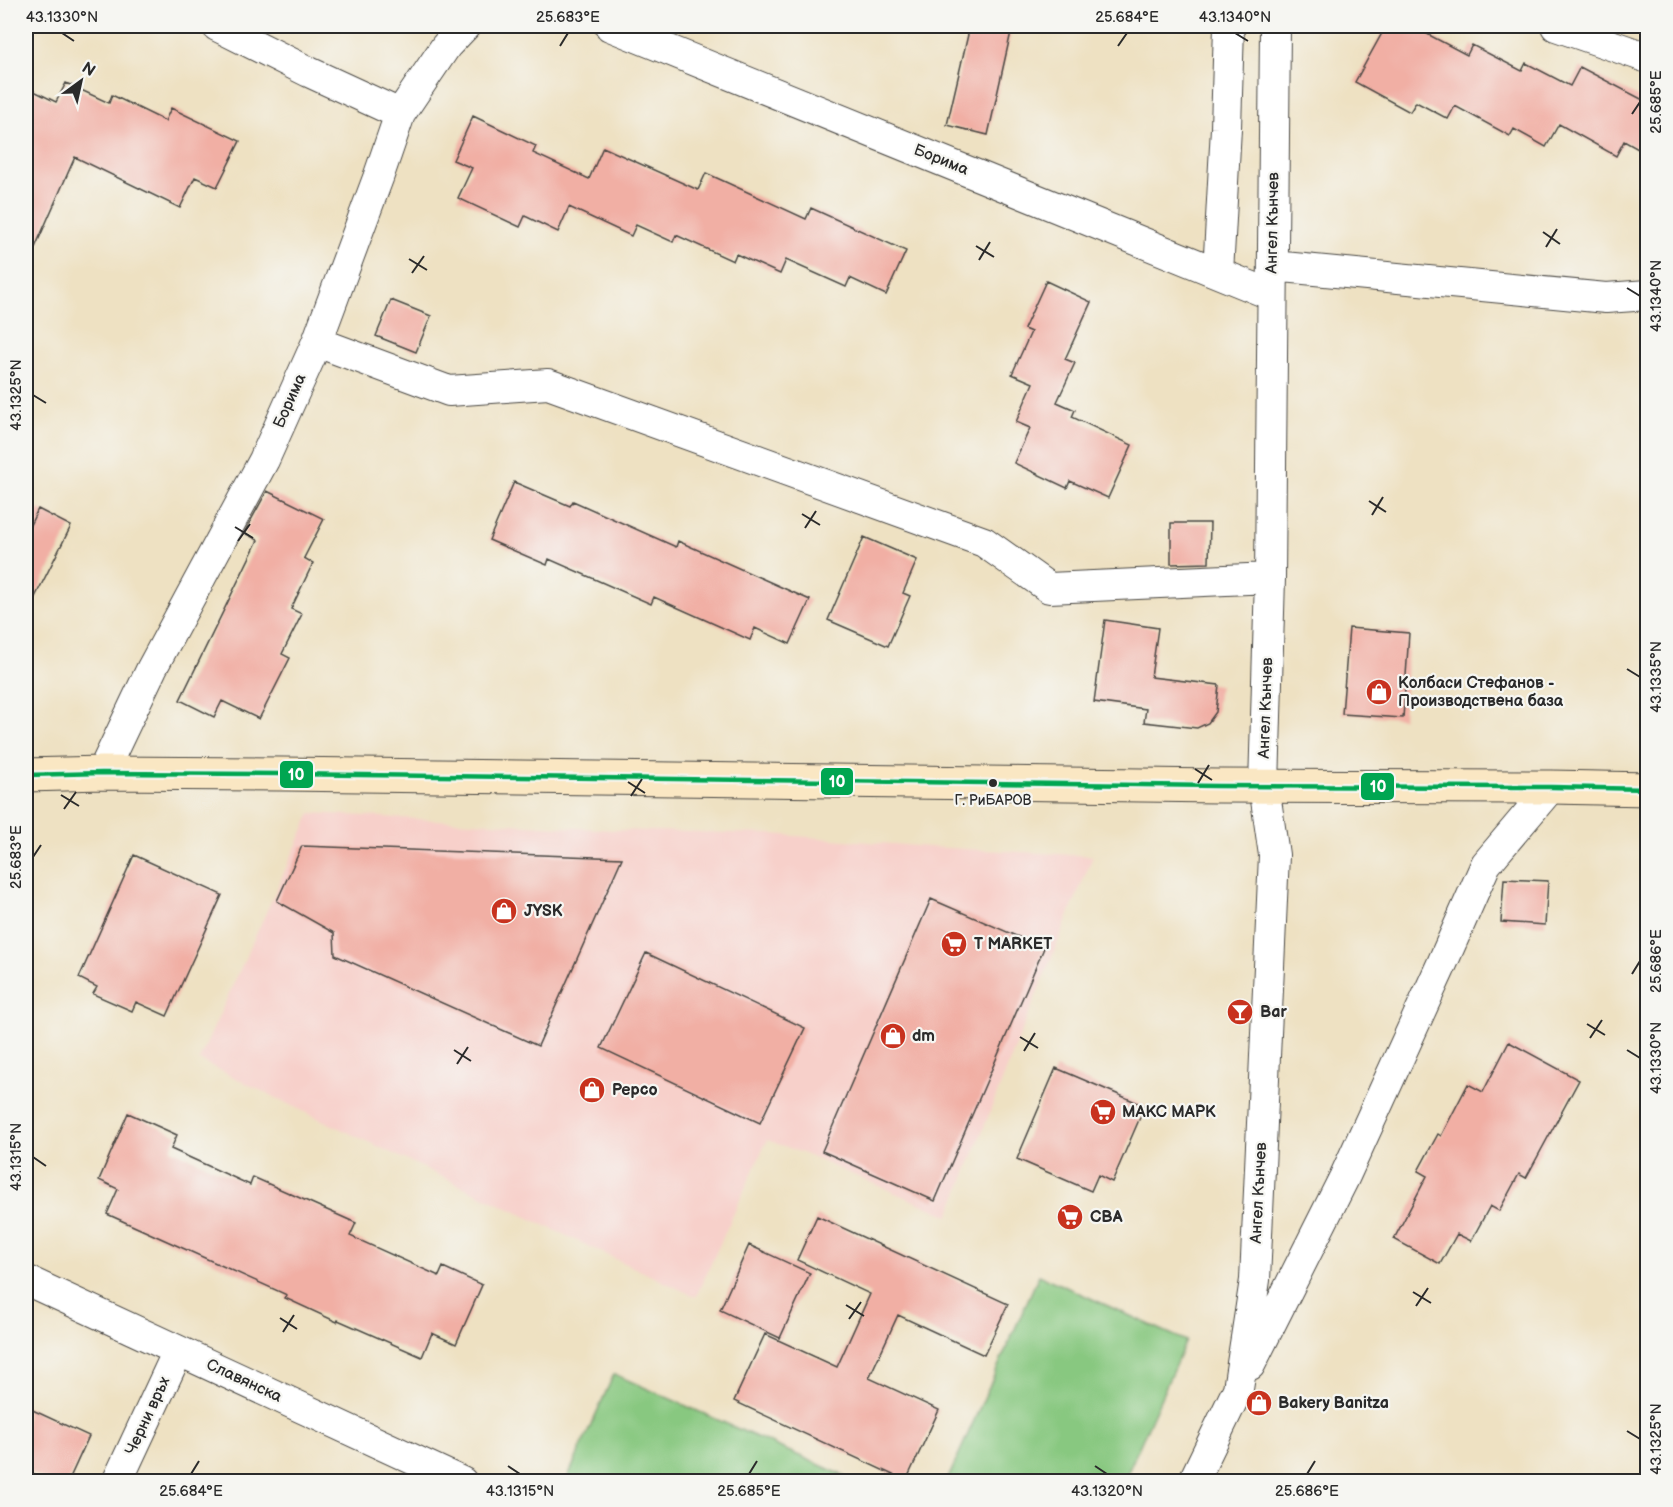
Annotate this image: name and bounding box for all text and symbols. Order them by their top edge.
text: 43.1330°N [26,8,98,27]
text: 25.683°E [536,8,600,27]
text: 25.684°E [1095,8,1159,27]
text: 43.1340°N [1199,8,1271,27]
north arrow [51,51,111,111]
text: N [78,58,99,81]
text: 25.685°E [1647,70,1666,134]
street label: Борима [911,140,972,180]
street label: Ангел Кънчев [1263,172,1283,275]
text: 43.1340°N [1647,260,1666,332]
text: 43.1325°N [7,359,26,431]
street label: Борима [270,370,311,431]
text: 43.1335°N [1647,641,1666,713]
street label: Ангел Кънчев [1255,656,1277,760]
place label: Колбаси Стефанов - Производствена база [1398,674,1564,711]
shop icon: Колбаси Стефанов - Производствена база [1364,677,1394,707]
line badge: 10 [279,760,314,789]
text: 10 [288,766,304,785]
line badge: 10 [820,767,854,796]
line badge: 10 [1360,772,1395,801]
text: 10 [829,773,845,792]
marker: Г. РиБАРОВ [987,777,999,789]
text: 10 [1370,778,1386,797]
place label: Г. РиБАРОВ [955,792,1032,809]
text: 25.683°E [7,825,26,889]
shop icon: JYSK [489,896,519,926]
place label: JYSK [524,902,563,921]
supermarket icon: T MARKET [939,929,969,959]
text: 25.686°E [1647,929,1666,993]
place label: T MARKET [974,935,1053,954]
bar icon: Bar [1225,997,1255,1027]
place label: Bar [1260,1003,1287,1022]
shop icon: dm [878,1021,908,1051]
text: 43.1330°N [1647,1022,1666,1094]
place label: dm [912,1027,935,1046]
shop icon: Pepco [577,1075,607,1105]
place label: Pepco [612,1081,658,1100]
supermarket icon: МАКС МАРК [1088,1097,1118,1127]
place label: МАКС МАРК [1122,1103,1216,1122]
text: 43.1315°N [7,1123,26,1191]
street label: Ангел Кънчев [1247,1141,1271,1245]
supermarket icon: CBA [1055,1202,1085,1232]
place label: CBA [1090,1208,1123,1227]
street label: Славянска [203,1355,285,1407]
street label: Черни връх [122,1374,174,1458]
shop icon: Bakery Banitza [1244,1388,1274,1418]
place label: Bakery Banitza [1278,1394,1389,1413]
text: 43.1325°N [1647,1403,1666,1475]
text: 25.684°E [159,1482,223,1501]
text: 43.1315°N [486,1482,554,1501]
text: 25.685°E [717,1482,781,1501]
text: 43.1320°N [1071,1482,1143,1501]
text: 25.686°E [1275,1482,1339,1501]

